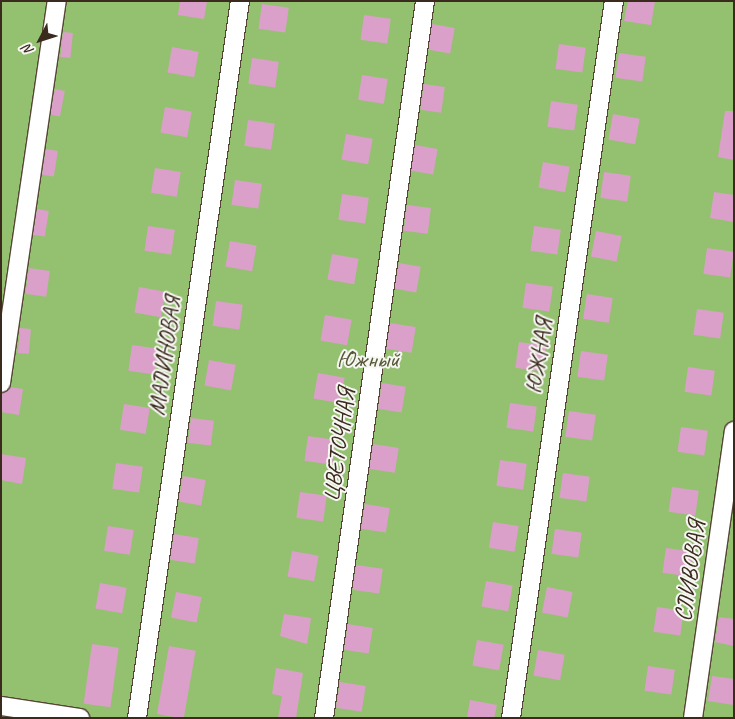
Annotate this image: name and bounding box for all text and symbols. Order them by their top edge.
north arrow [15,15,65,65]
text: N [19,41,37,59]
street label: МАЛИНОВАЯ [142,295,188,417]
street label: ЮЖНАЯ [519,317,559,395]
park label: Южный [337,346,399,374]
street label: ЦВЕТОЧНАЯ [317,386,361,504]
street label: СЛИВОВАЯ [669,519,711,623]

